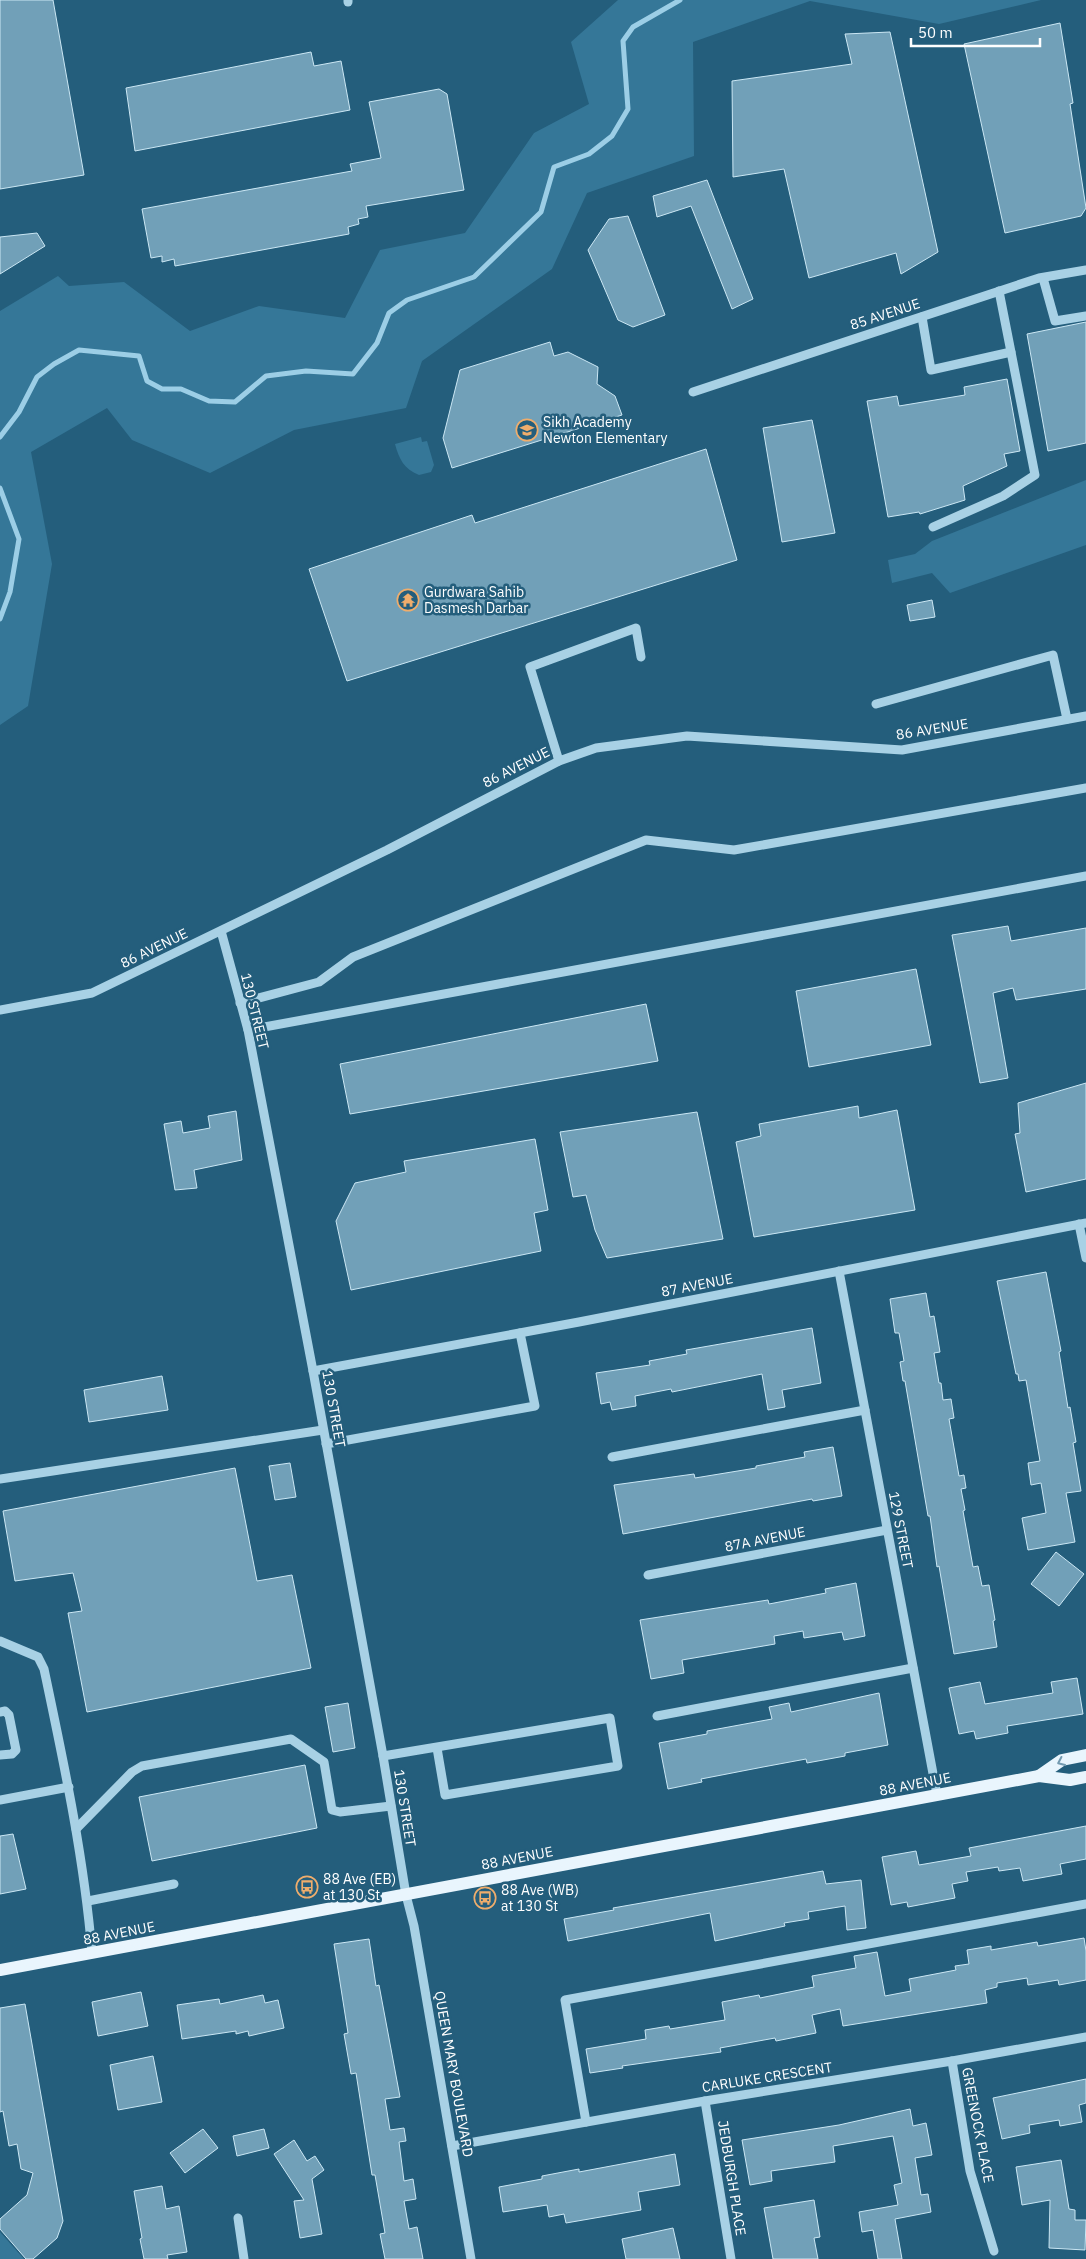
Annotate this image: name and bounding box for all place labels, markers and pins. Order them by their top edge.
place label: Sikh Academy Newton Elementary [543,413,667,447]
school or university icon: Sikh Academy Newton Elementary [515,418,539,442]
place label: Gurdwara Sahib Dasmesh Darbar [424,583,528,617]
temple icon: Gurdwara Sahib Dasmesh Darbar [396,588,420,612]
place label: 88 Ave (EB) at 130 St [323,1870,396,1904]
bus stop icon: 88 Ave (EB) at 130 St [295,1875,319,1899]
place label: 88 Ave (WB) at 130 St [501,1881,579,1915]
bus stop icon: 88 Ave (WB) at 130 St [473,1886,497,1910]

